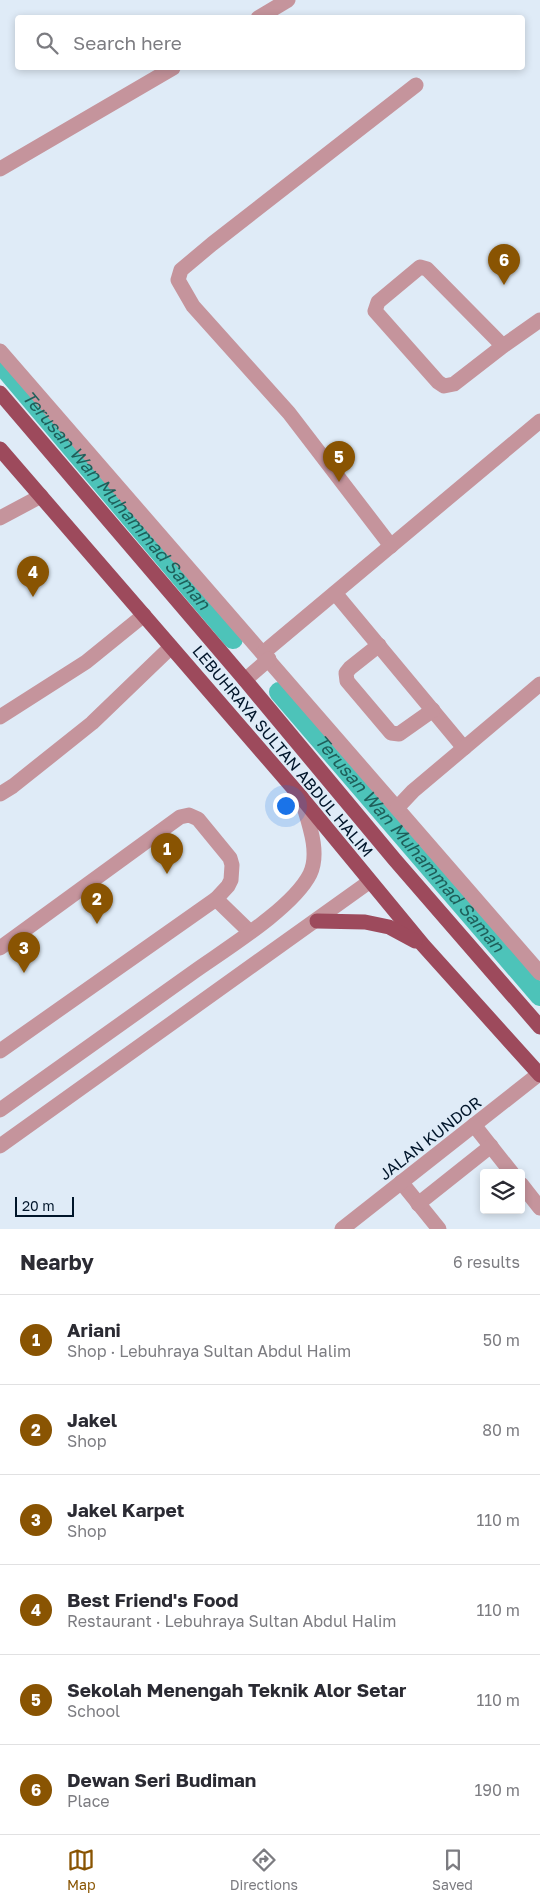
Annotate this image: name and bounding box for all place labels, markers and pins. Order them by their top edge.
pin: 6 [488,244,520,285]
pin: 5 [323,441,355,482]
pin: 4 [17,556,49,597]
pin: 1 [151,833,183,874]
pin: 2 [81,883,113,924]
pin: 3 [8,932,40,973]

